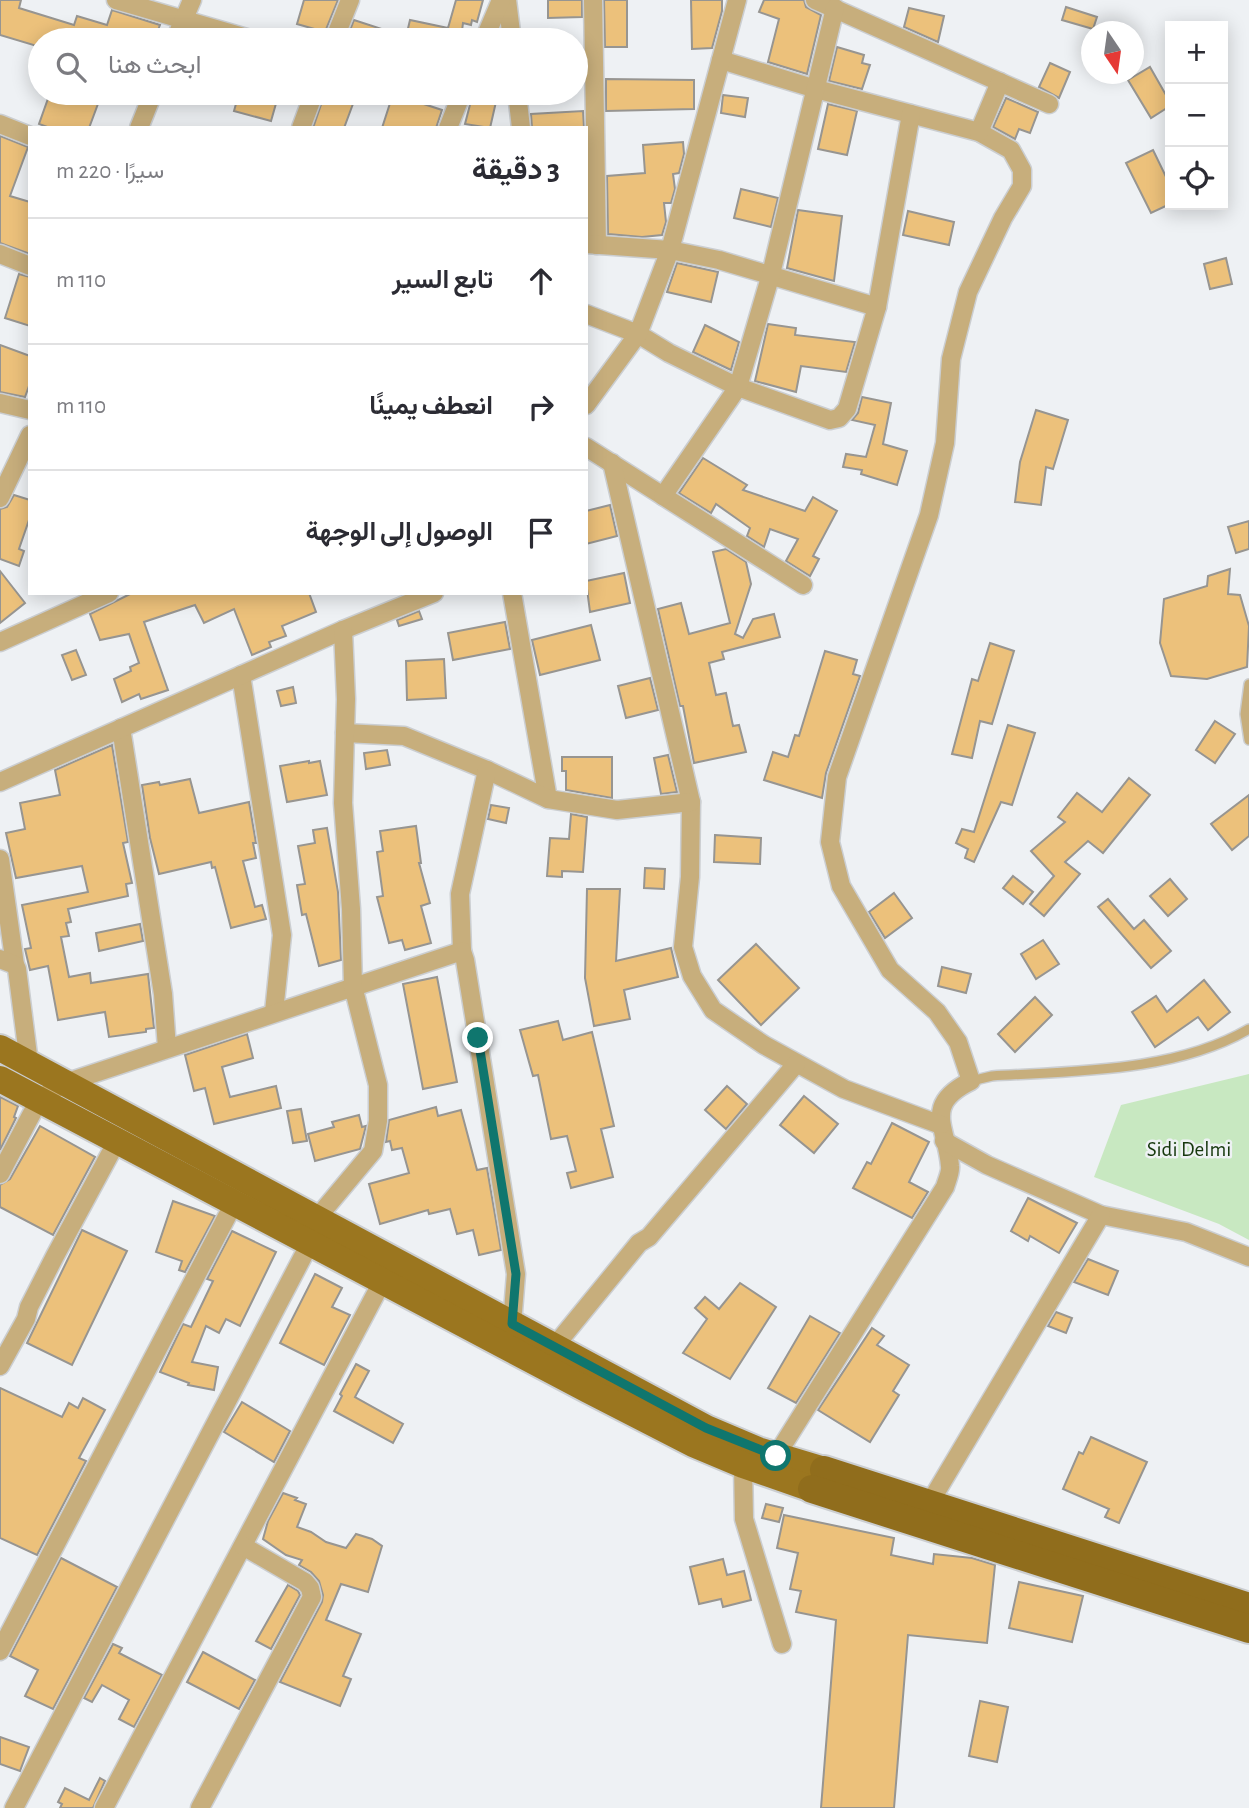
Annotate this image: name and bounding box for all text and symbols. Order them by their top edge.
north arrow [1081,21,1144,84]
map controls [1165,21,1228,210]
button: + [1165,21,1228,84]
search box [28,28,588,105]
icon: search [52,48,90,86]
text: ابحث هنا [108,52,202,78]
button: − [1165,84,1228,147]
button: locate [1165,147,1228,210]
text: 3 دقيقة [472,155,560,185]
text: سيرًا · 220 m [56,160,164,183]
icon: ahead [522,262,560,300]
text: تابع السير [392,267,493,293]
text: 110 m [56,269,106,292]
icon: right [522,388,560,426]
text: انعطف يمينًا [369,393,493,419]
text: 110 m [56,395,106,418]
icon: arrive [522,514,560,552]
text: الوصول إلى الوجهة [305,519,493,545]
route end [462,1022,493,1053]
park label: Sidi Delmi [1147,1139,1231,1160]
route start [760,1440,791,1471]

